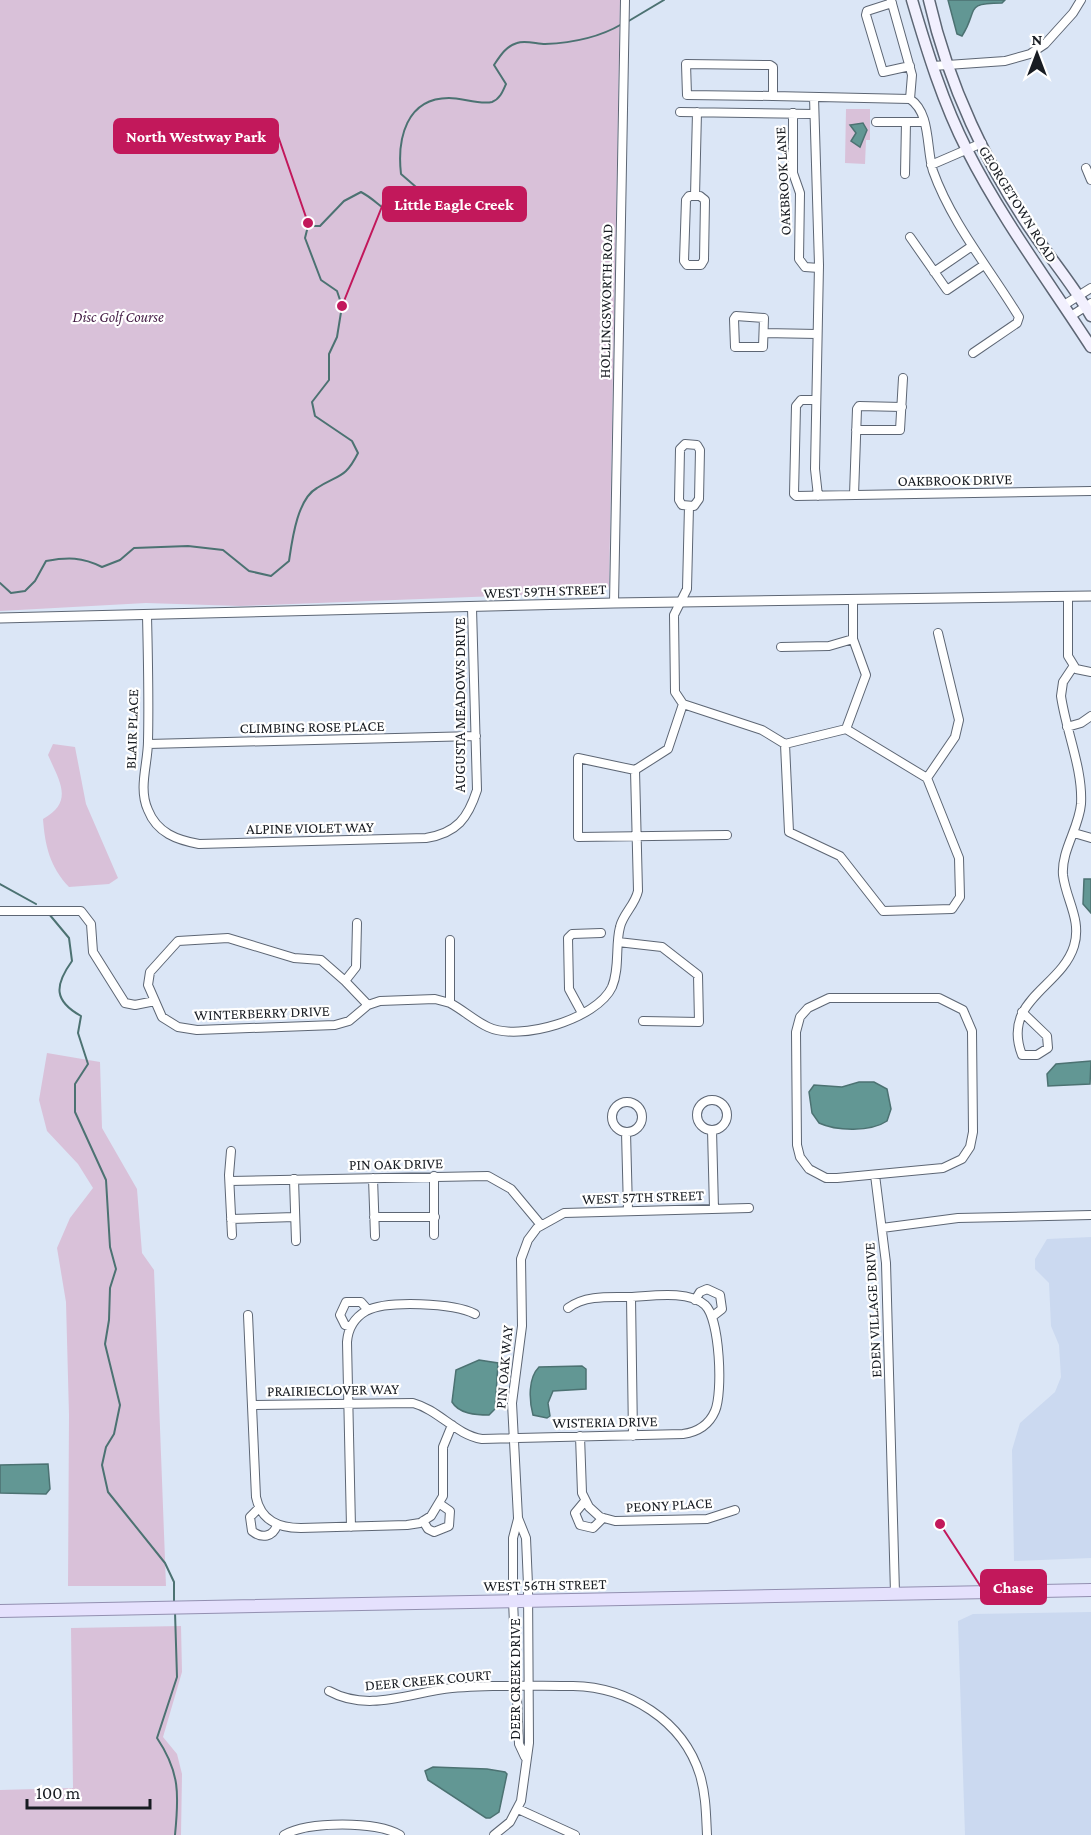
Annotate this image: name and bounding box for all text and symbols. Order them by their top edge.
north arrow [1007,24,1067,84]
text: N [1032,31,1043,48]
callout: North Westway Park [114,119,278,153]
street label: OAKBROOK LANE [772,126,794,236]
text: North Westway Park [126,128,266,145]
street label: GEORGETOWN ROAD [976,143,1060,265]
callout: Little Eagle Creek [383,187,526,221]
text: Little Eagle Creek [394,196,514,213]
street label: HOLLINGSWORTH ROAD [597,224,615,378]
park label: Disc Golf Course [72,309,164,326]
street label: OAKBROOK DRIVE [898,471,1012,489]
street label: WEST 59TH STREET [483,581,607,601]
street label: AUGUSTA MEADOWS DRIVE [452,617,468,793]
street label: BLAIR PLACE [123,689,141,769]
street label: CLIMBING ROSE PLACE [239,718,385,736]
street label: ALPINE VIOLET WAY [246,819,374,837]
street label: WINTERBERRY DRIVE [194,1003,330,1023]
street label: PIN OAK DRIVE [349,1155,443,1173]
street label: WEST 57TH STREET [582,1187,704,1207]
street label: EDEN VILLAGE DRIVE [861,1242,885,1378]
street label: PIN OAK WAY [492,1325,516,1409]
street label: PRAIRIECLOVER WAY [267,1381,399,1399]
street label: WISTERIA DRIVE [552,1413,658,1431]
street label: PEONY PLACE [625,1495,713,1515]
callout: Chase [981,1570,1046,1604]
street label: WEST 56TH STREET [483,1576,607,1594]
text: Chase [993,1579,1034,1596]
street label: DEER CREEK DRIVE [507,1618,523,1740]
street label: DEER CREEK COURT [364,1666,492,1694]
scale bar [27,1772,150,1810]
text: 100 m [36,1783,81,1803]

